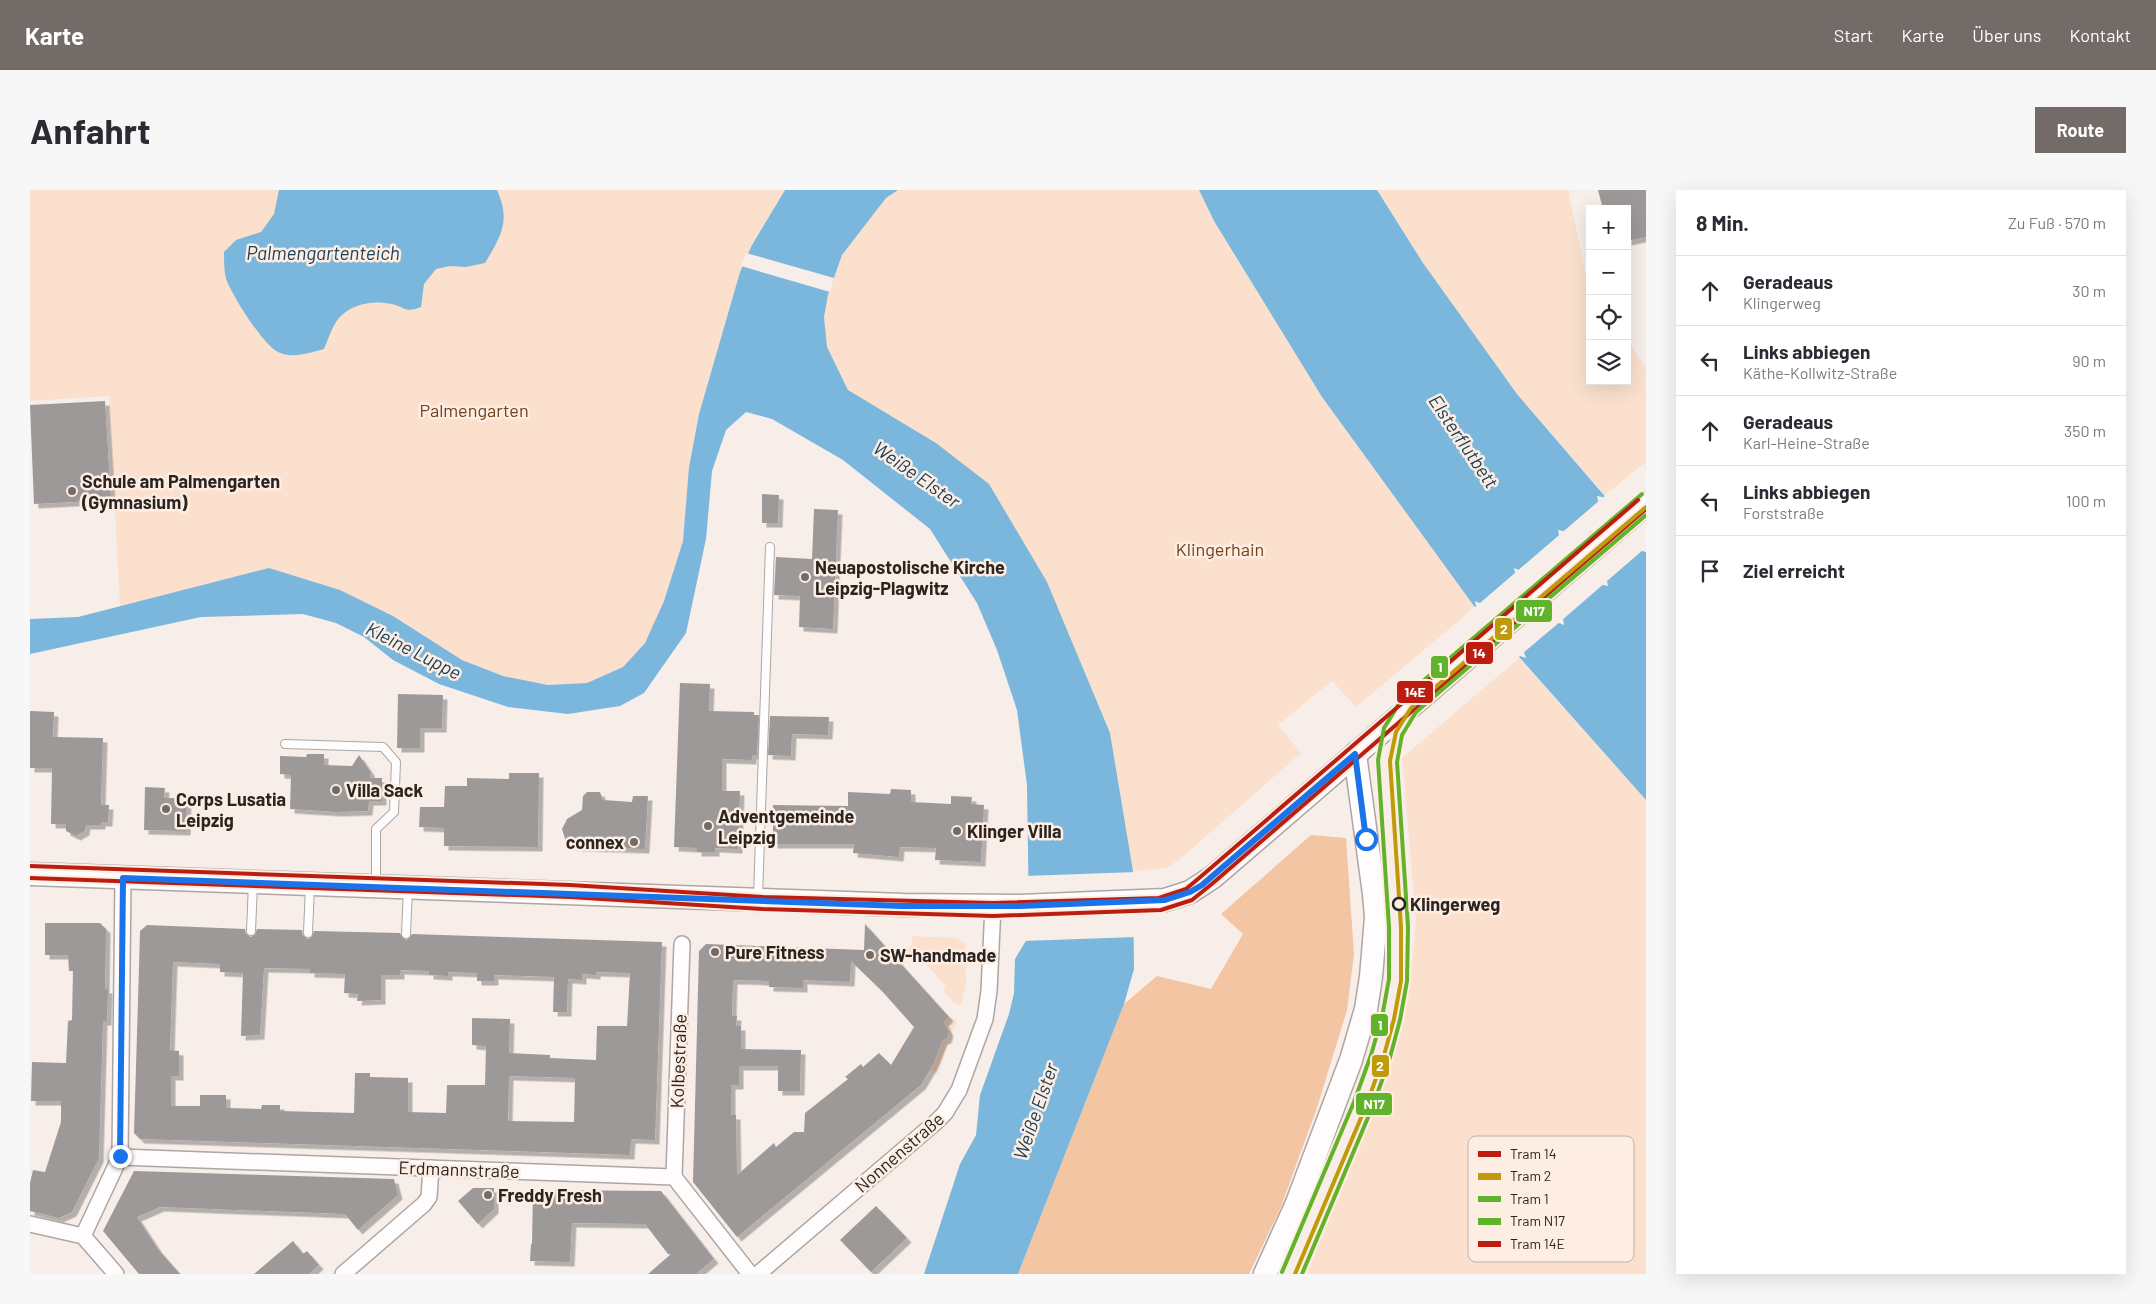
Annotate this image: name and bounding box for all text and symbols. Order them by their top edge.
text: Karte [25,21,84,50]
text: Start [1834,24,1873,46]
text: Karte [1901,24,1944,46]
text: Über uns [1972,24,2041,46]
text: Kontakt [2069,24,2131,46]
button: Route [2035,107,2126,153]
text: Anfahrt [30,109,150,151]
map controls [1586,205,1631,385]
button: + [1586,205,1631,250]
text: 8 Min. [1696,210,1749,235]
text: Zu Fuß · 570 m [2008,213,2106,232]
water label: Palmengartenteich [246,241,400,264]
button: − [1586,250,1631,295]
text: Geradeaus [1743,270,1833,293]
icon: ahead [1696,277,1724,305]
text: 30 m [2072,281,2106,300]
text: Klingerweg [1743,293,1821,312]
button: locate [1586,295,1631,340]
button: layers [1586,340,1631,385]
text: Links abbiegen [1743,340,1870,363]
icon: left [1696,347,1724,375]
text: 90 m [2072,351,2106,370]
text: Käthe-Kollwitz-Straße [1743,363,1897,382]
water label: Elsterflutbett [1424,390,1504,492]
park label: Palmengarten [419,399,529,421]
text: Geradeaus [1743,410,1833,433]
icon: ahead [1696,417,1724,445]
text: 350 m [2064,421,2106,440]
text: Karl-Heine-Straße [1743,433,1870,452]
water label: Weiße Elster [869,436,966,513]
place label: Schule am Palmengarten (Gymnasium) [81,470,280,513]
text: Links abbiegen [1743,480,1870,503]
marker: Schule am Palmengarten (Gymnasium) [66,485,78,497]
icon: left [1696,487,1724,515]
text: 100 m [2066,491,2106,510]
text: Forststraße [1743,503,1824,522]
park label: Klingerhain [1176,538,1264,560]
place label: Neuapostolische Kirche Leipzig-Plagwitz [815,556,1005,599]
icon: arrive [1696,557,1724,585]
text: Ziel erreicht [1743,559,1845,582]
marker: Neuapostolische Kirche Leipzig-Plagwitz [799,571,811,583]
line badge: N17 [1515,599,1553,623]
text: N17 [1523,602,1545,619]
water label: Kleine Luppe [363,616,466,684]
line badge: 2 [1494,617,1513,641]
text: 2 [1500,620,1508,637]
line badge: 14 [1465,641,1494,665]
text: 14 [1472,644,1486,661]
line badge: 1 [1430,655,1449,679]
text: 1 [1438,658,1443,675]
line badge: 14E [1396,680,1434,704]
text: 14E [1404,683,1426,700]
place label: Villa Sack [346,779,423,801]
marker: Villa Sack [330,784,342,796]
place label: Corps Lusatia Leipzig [176,788,286,831]
marker: Corps Lusatia Leipzig [160,803,172,815]
place label: Adventgemeinde Leipzig [718,805,854,848]
marker: Adventgemeinde Leipzig [702,820,714,832]
place label: Klinger Villa [967,820,1062,842]
marker: Klinger Villa [951,825,963,837]
route start [1355,828,1378,851]
place label: connex [566,831,624,853]
marker: connex [628,836,640,848]
place label: Klingerweg [1410,893,1500,915]
marker: Klingerweg [1392,897,1406,911]
place label: Pure Fitness [725,941,825,963]
place label: SW-handmade [880,944,996,966]
marker: Pure Fitness [709,946,721,958]
marker: SW-handmade [864,949,876,961]
street label: Kolbestraße [665,1013,691,1109]
line badge: 1 [1370,1013,1389,1037]
text: 1 [1378,1016,1383,1033]
line badge: 2 [1371,1054,1390,1078]
text: 2 [1376,1057,1384,1074]
water label: Weiße Elster [1008,1058,1063,1162]
line badge: N17 [1355,1092,1393,1116]
text: N17 [1363,1095,1385,1112]
street label: Nonnenstraße [850,1107,948,1197]
legend [1468,1136,1634,1262]
route end [109,1145,132,1168]
text: Tram 14 [1510,1145,1556,1162]
street label: Erdmannstraße [398,1156,520,1182]
text: Tram 2 [1510,1167,1551,1184]
place label: Freddy Fresh [498,1184,602,1206]
marker: Freddy Fresh [482,1189,494,1201]
text: Tram 1 [1510,1190,1549,1207]
text: Tram N17 [1510,1212,1565,1229]
text: Tram 14E [1510,1235,1565,1252]

